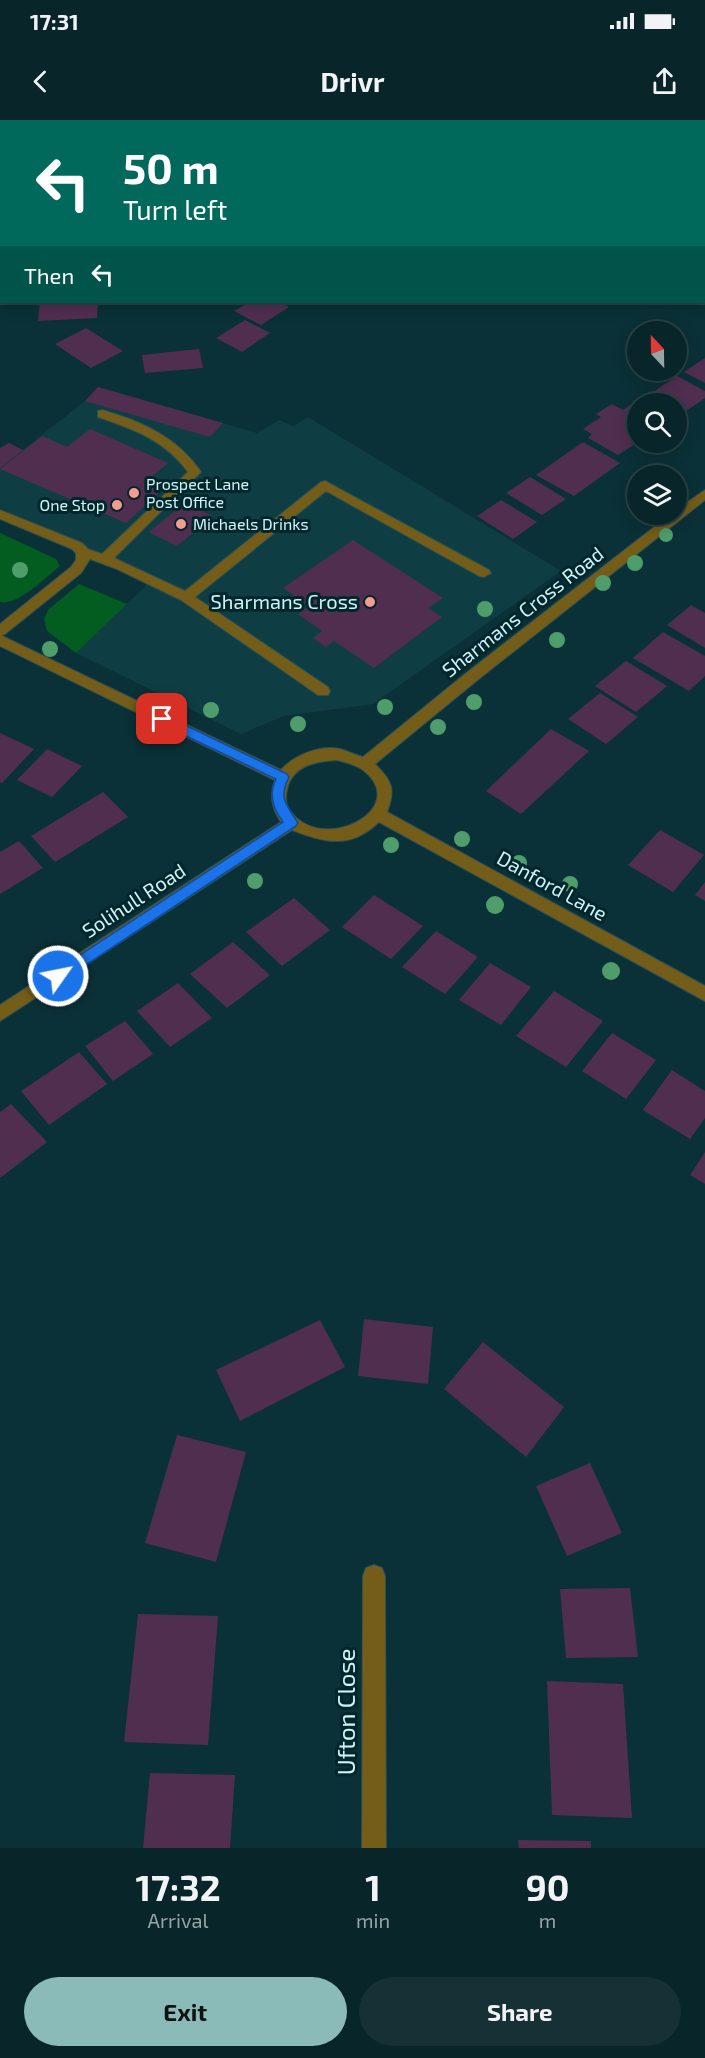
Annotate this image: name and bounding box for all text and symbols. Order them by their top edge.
text: 17:31 [30,8,79,34]
icon: back [24,65,57,98]
text: Drivr [320,65,385,97]
icon: share [648,65,681,98]
text: 50 m [123,142,219,192]
icon: left [24,144,102,222]
text: Turn left [123,193,227,225]
icon: left [86,258,119,291]
text: Then [24,262,74,288]
north arrow [627,321,687,381]
map controls [627,321,687,525]
button: search [627,393,687,453]
button: layers [627,465,687,525]
place label: Prospect Lane Post Office [146,474,249,511]
marker: Prospect Lane Post Office [127,486,141,500]
place label: One Stop [40,495,105,514]
marker: One Stop [110,498,124,512]
place label: Michaels Drinks [193,514,309,533]
marker: Michaels Drinks [174,517,188,531]
street label: Sharmans Cross Road [437,541,608,682]
place label: Sharmans Cross [211,589,358,613]
marker: Sharmans Cross [363,595,377,609]
pin [136,693,187,744]
icon: arrive [145,702,178,735]
street label: Danford Lane [493,845,612,925]
street label: Solihull Road [77,858,190,942]
position arrow [26,944,90,1008]
street label: Ufton Close [331,1649,360,1775]
text: 17:32 [135,1865,221,1908]
text: 1 [365,1865,381,1908]
text: 90 [526,1865,570,1908]
text: Arrival [148,1908,208,1932]
text: min [356,1908,390,1932]
text: m [539,1908,556,1932]
button: Exit [24,1977,347,2046]
button: Share [359,1977,681,2046]

